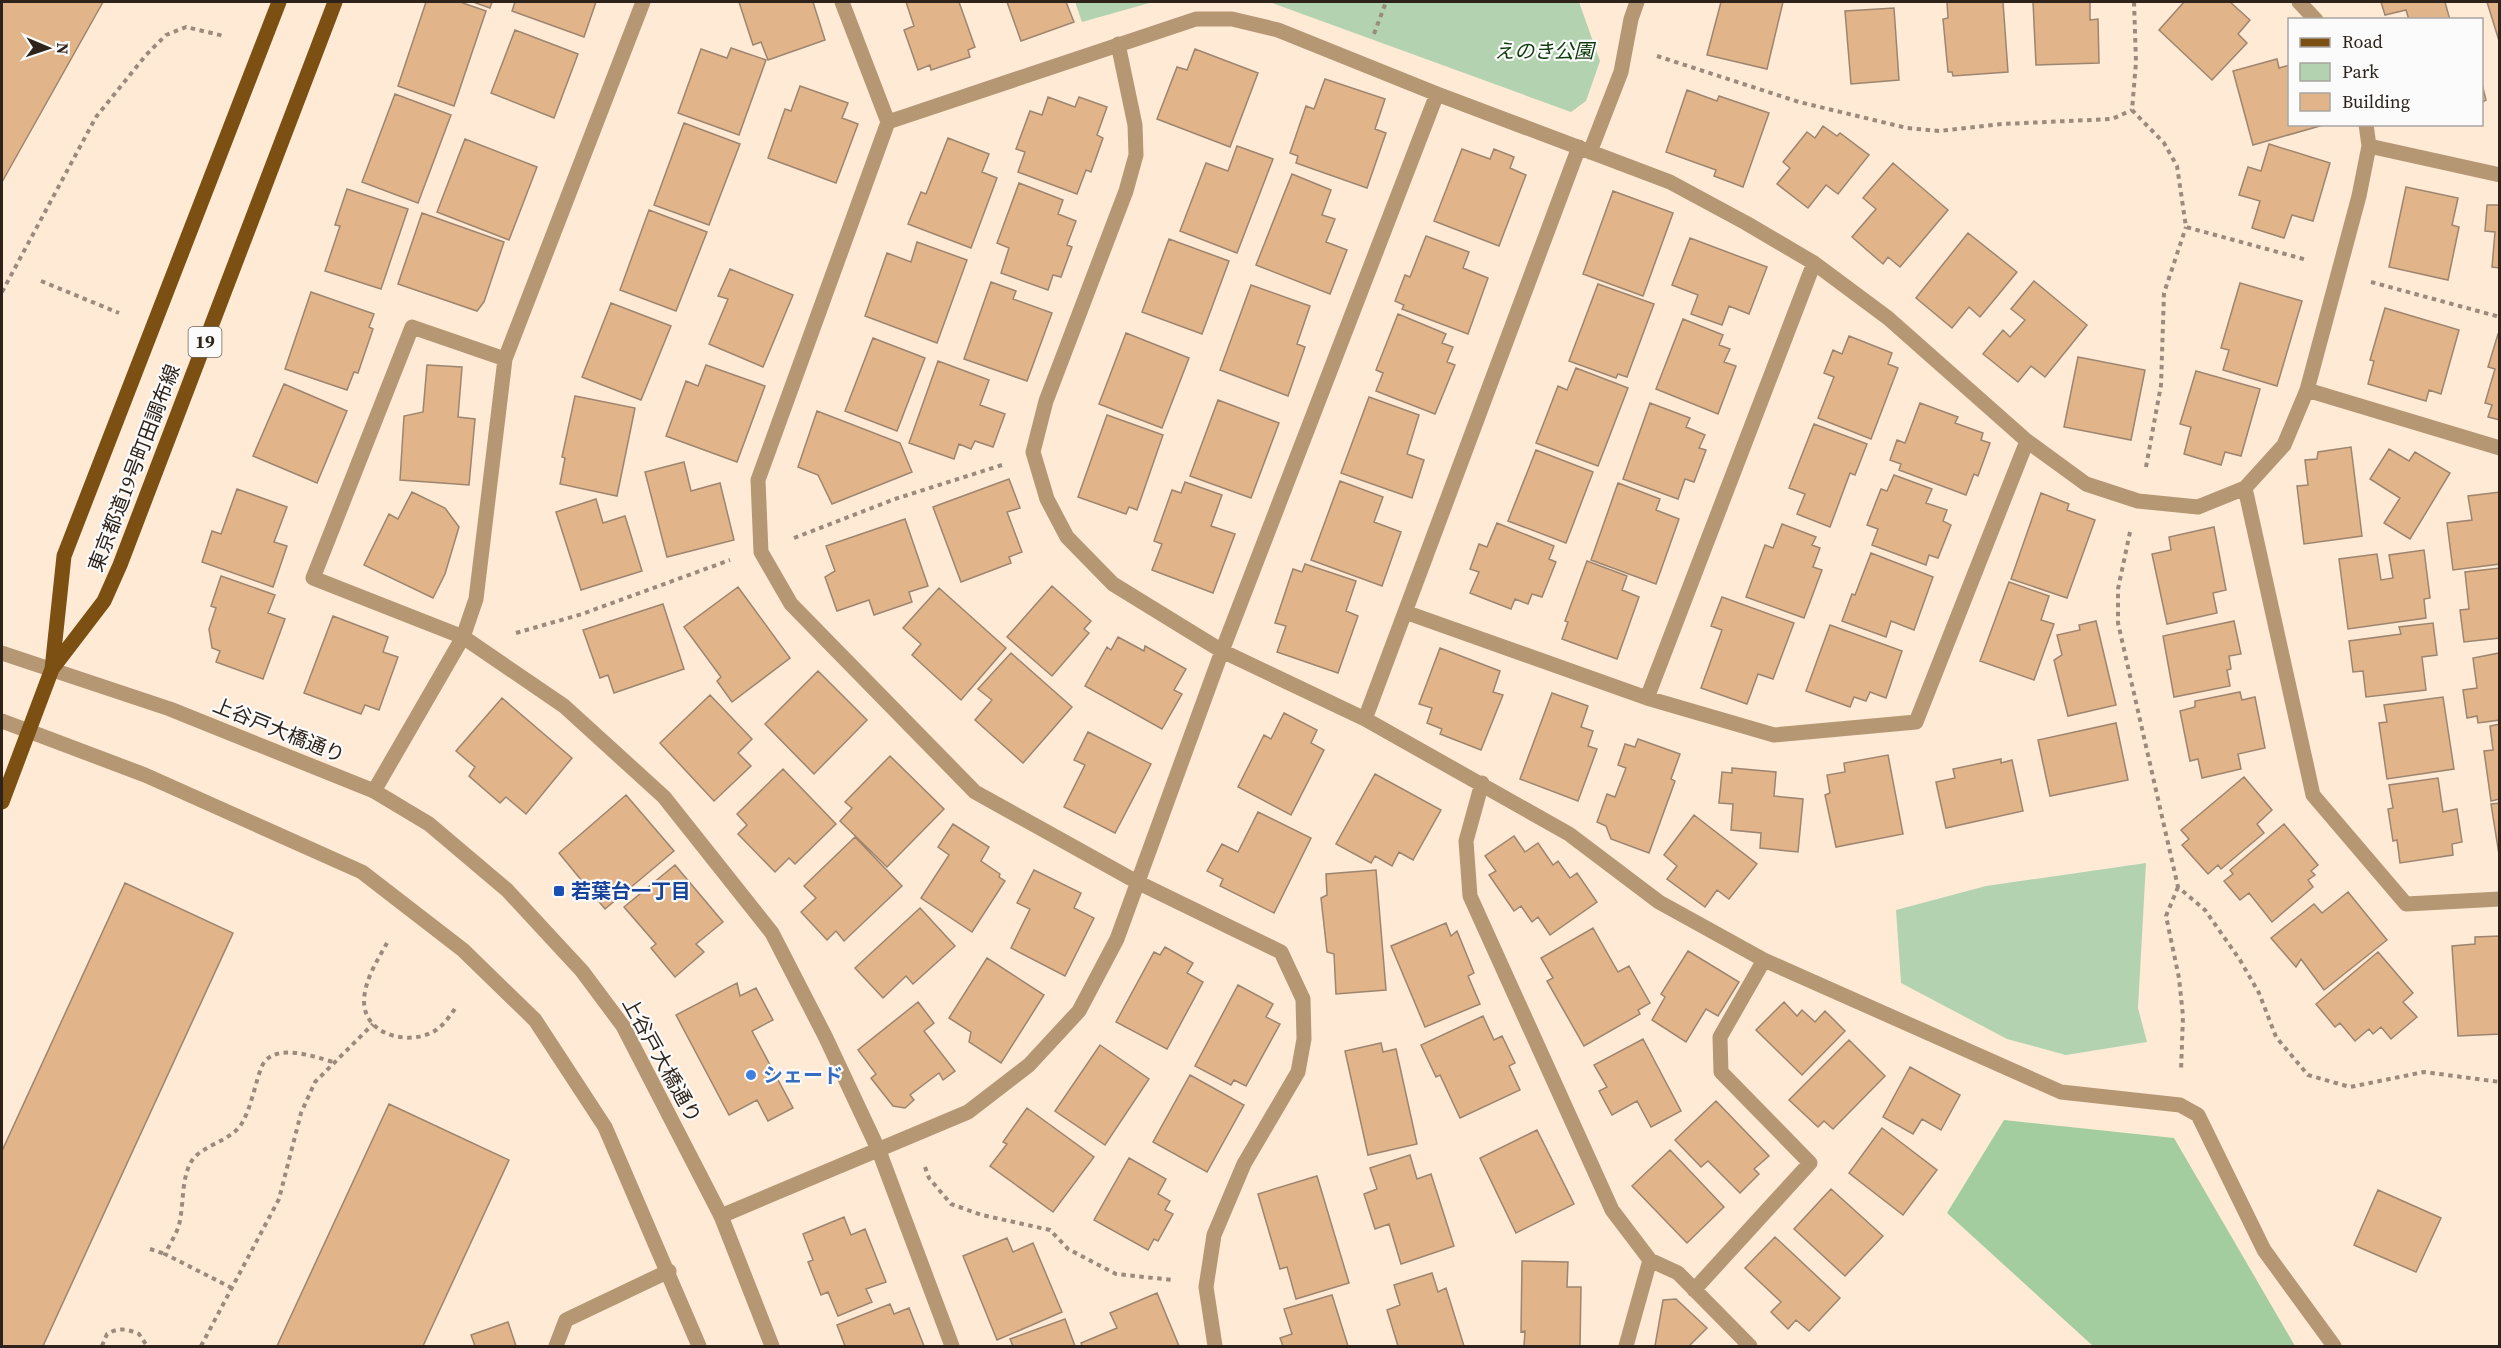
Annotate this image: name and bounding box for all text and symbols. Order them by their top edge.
north arrow [18,18,78,78]
legend [2288,18,2483,126]
text: Road [2342,29,2383,54]
park label: えのき公園 [1494,37,1597,65]
text: N [52,42,74,55]
text: Park [2342,59,2379,84]
text: Building [2342,89,2410,114]
road number: 19 [188,327,222,357]
street label: 東京都道19号町田調布線 [82,360,186,576]
street label: 上谷戸大橋通り [209,691,349,769]
place label: 若葉台一丁目 [571,877,691,905]
marker: 若葉台一丁目 [552,884,566,898]
street label: 上谷戸大橋通り [616,992,708,1128]
place label: シェード [763,1061,843,1089]
marker: シェード [744,1068,758,1082]

